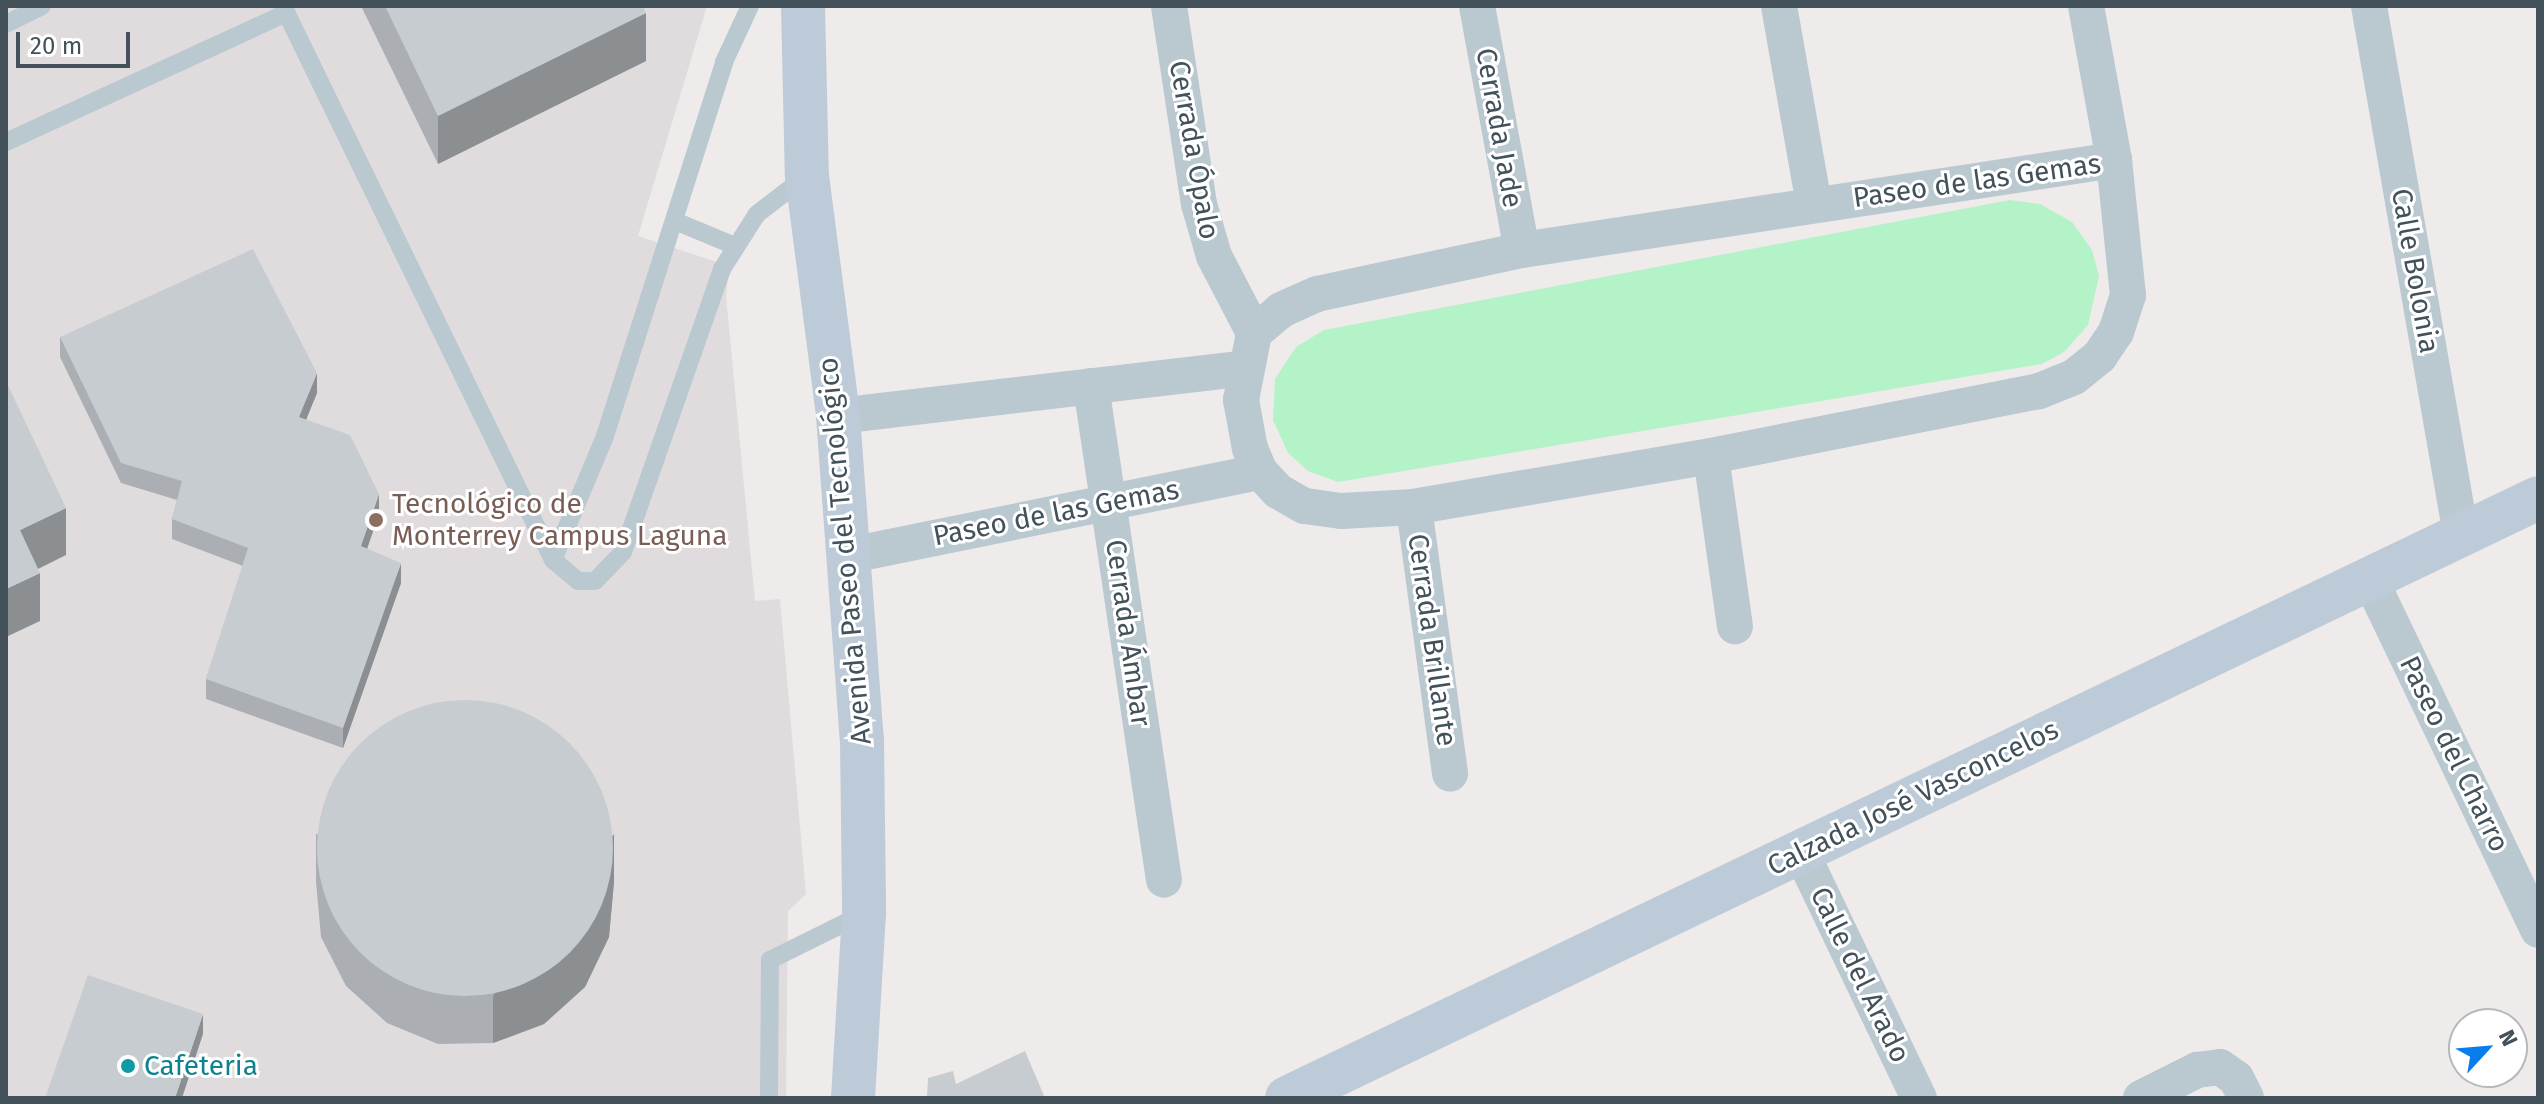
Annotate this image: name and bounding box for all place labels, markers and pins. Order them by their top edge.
place label: Tecnológico de Monterrey Campus Laguna [392,487,727,553]
marker: Tecnológico de Monterrey Campus Laguna [367,511,385,529]
place label: Cafeteria [144,1049,258,1083]
marker: Cafeteria [119,1057,137,1075]

